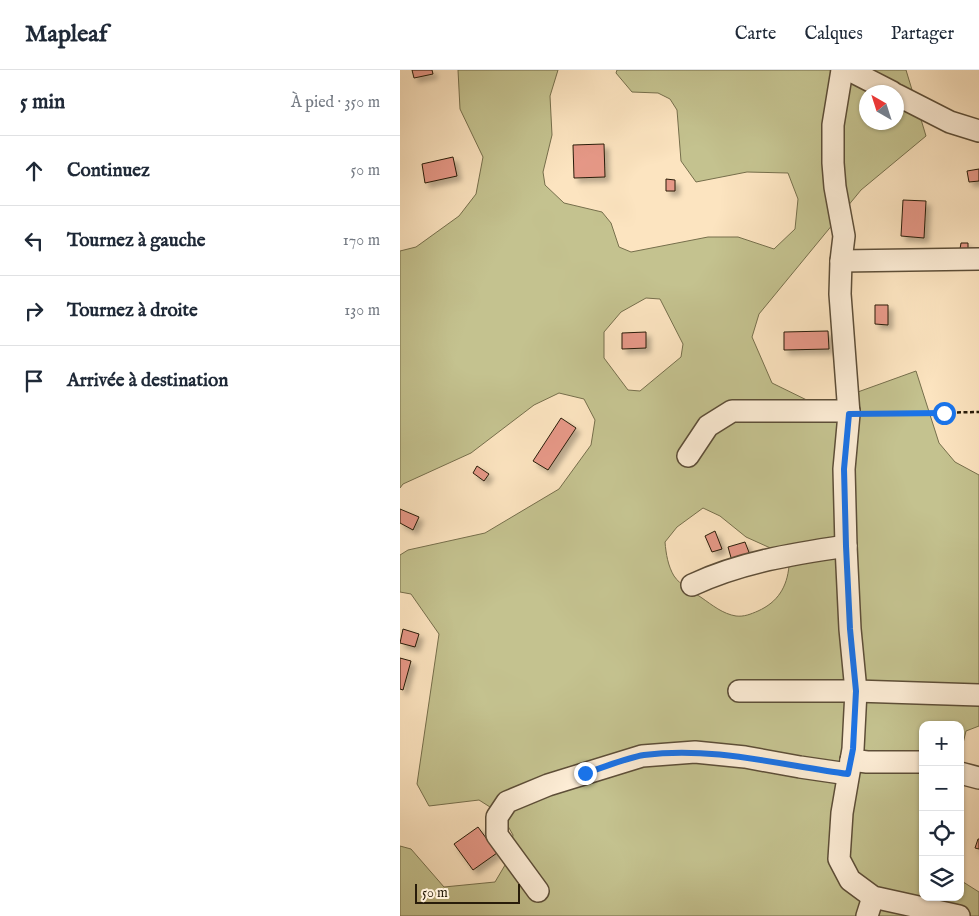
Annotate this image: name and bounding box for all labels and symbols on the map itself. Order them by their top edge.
north arrow [859,85,904,130]
route start [933,402,956,425]
route end [574,762,597,785]
scale bar [415,881,520,904]

